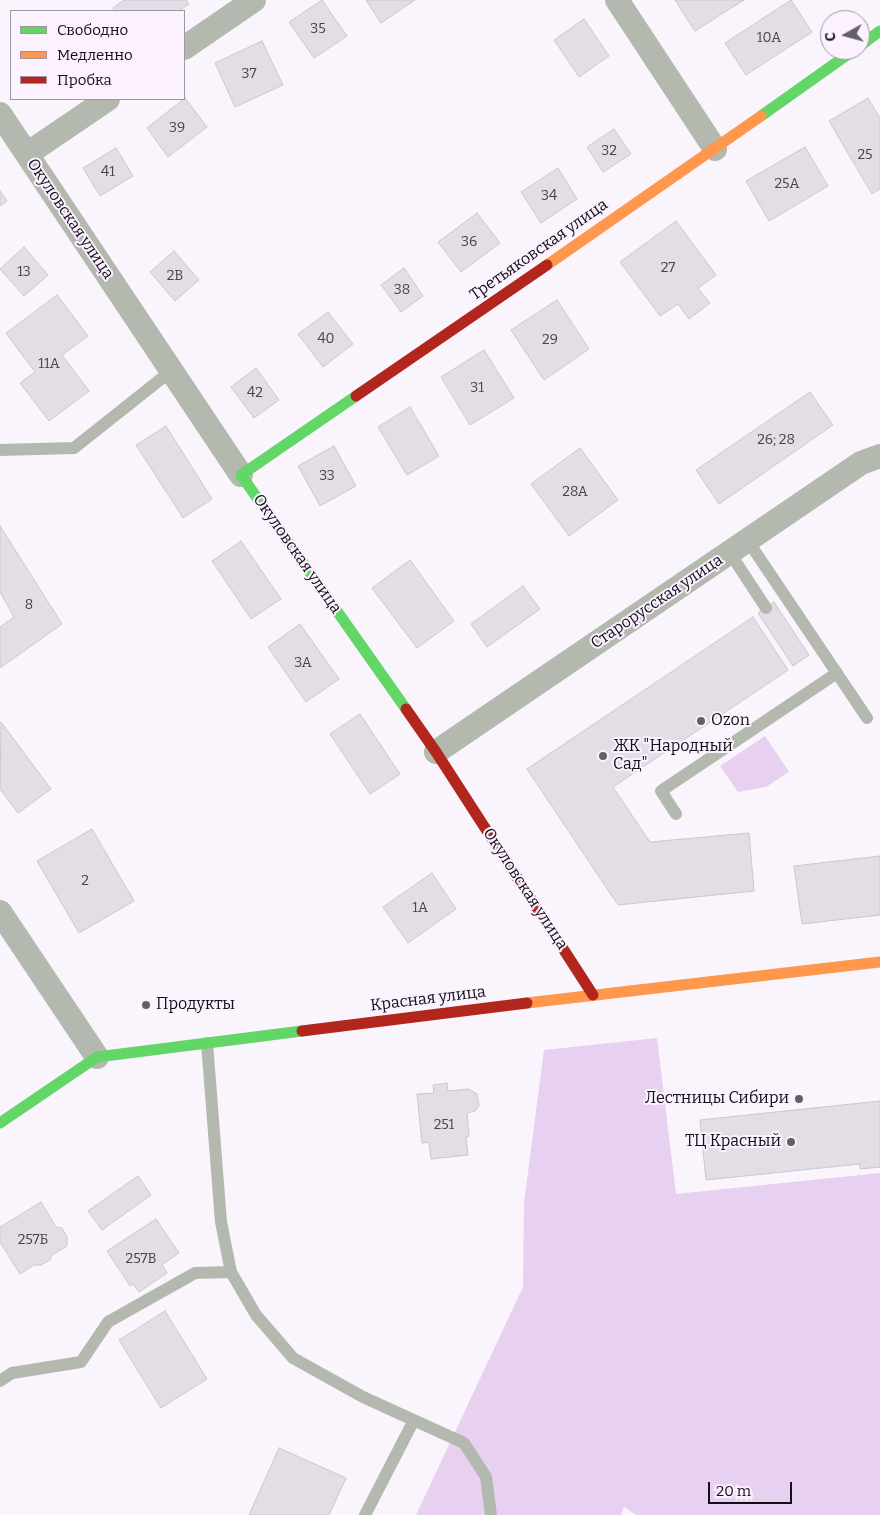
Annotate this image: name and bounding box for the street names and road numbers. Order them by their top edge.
street label: Окуловская улица [23,155,117,283]
street label: Третьяковская улица [466,195,612,305]
street label: Окуловская улица [249,491,345,617]
street label: Старорусская улица [587,551,727,653]
street label: Окуловская улица [478,824,572,954]
street label: Красная улица [369,982,487,1016]

